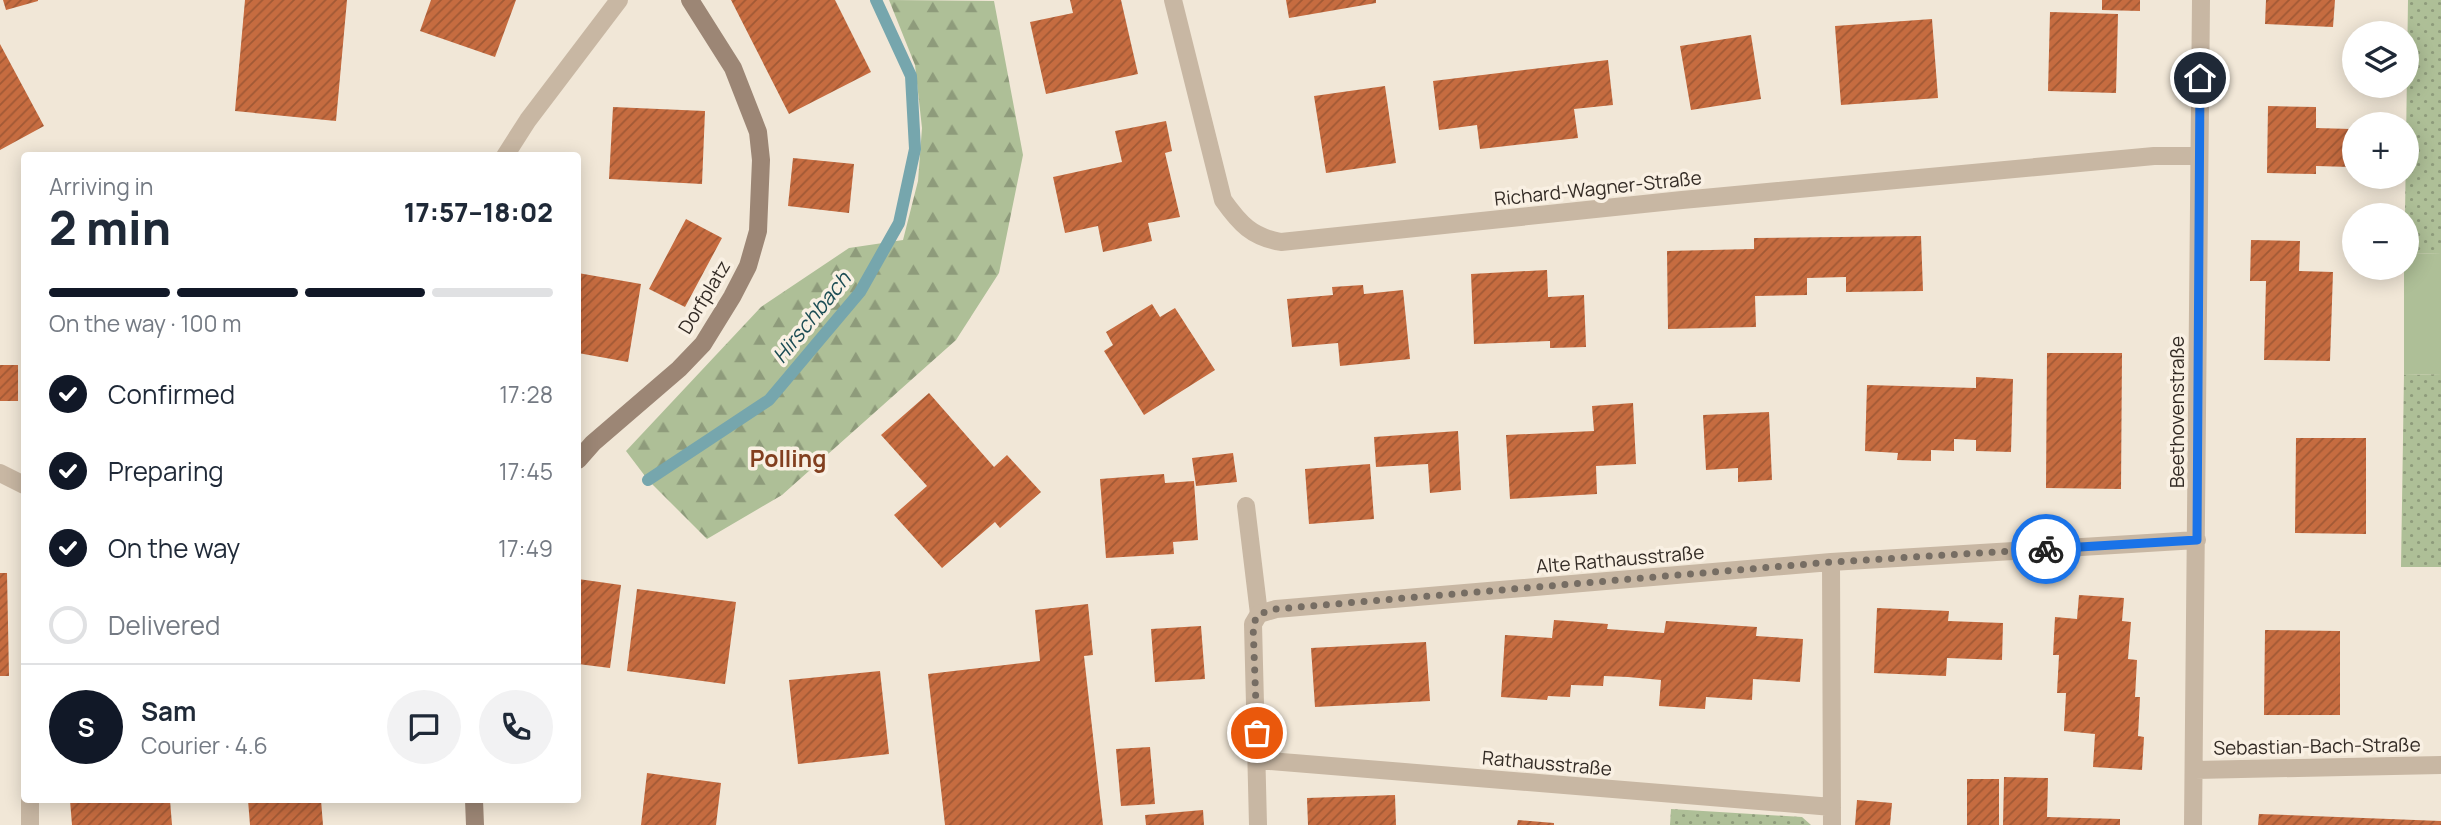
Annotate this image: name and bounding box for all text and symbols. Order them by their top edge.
map controls [2342,21,2419,280]
button: layers [2342,21,2419,98]
pin [2170,48,2230,108]
icon: home [2181,59,2219,97]
button: + [2342,112,2419,189]
street label: Richard-Wagner-Straße [1493,164,1703,212]
text: Arriving in [49,170,154,202]
text: 17:57–18:02 [404,194,553,230]
text: 2 min [49,196,171,259]
button: − [2342,203,2419,280]
street label: Dorfplatz [672,255,736,339]
water label: Hirschbach [766,264,857,368]
text: On the way · 100 m [49,307,242,339]
street label: Beethovenstraße [2164,336,2190,488]
icon: check [49,375,87,413]
text: Confirmed [108,376,235,412]
text: 17:28 [499,378,553,410]
district label: Polling [750,442,826,474]
icon: check [49,452,87,490]
text: Preparing [108,453,224,489]
text: 17:45 [499,455,553,487]
courier [2011,514,2081,584]
icon: check [49,529,87,567]
text: On the way [108,530,240,566]
icon: bike [2027,530,2065,568]
text: 17:49 [498,532,553,564]
street label: Alte Rathausstraße [1535,539,1705,579]
text: Delivered [108,607,220,643]
button: chat [387,690,461,764]
button: phone [479,690,553,764]
text: Sam [141,693,196,729]
pin [1227,703,1287,763]
text: S [77,709,95,745]
icon: bag [1238,714,1276,752]
text: Courier · 4.6 [141,729,268,761]
street label: Sebastian-Bach-Straße [2213,731,2421,761]
street label: Rathausstraße [1481,744,1613,782]

